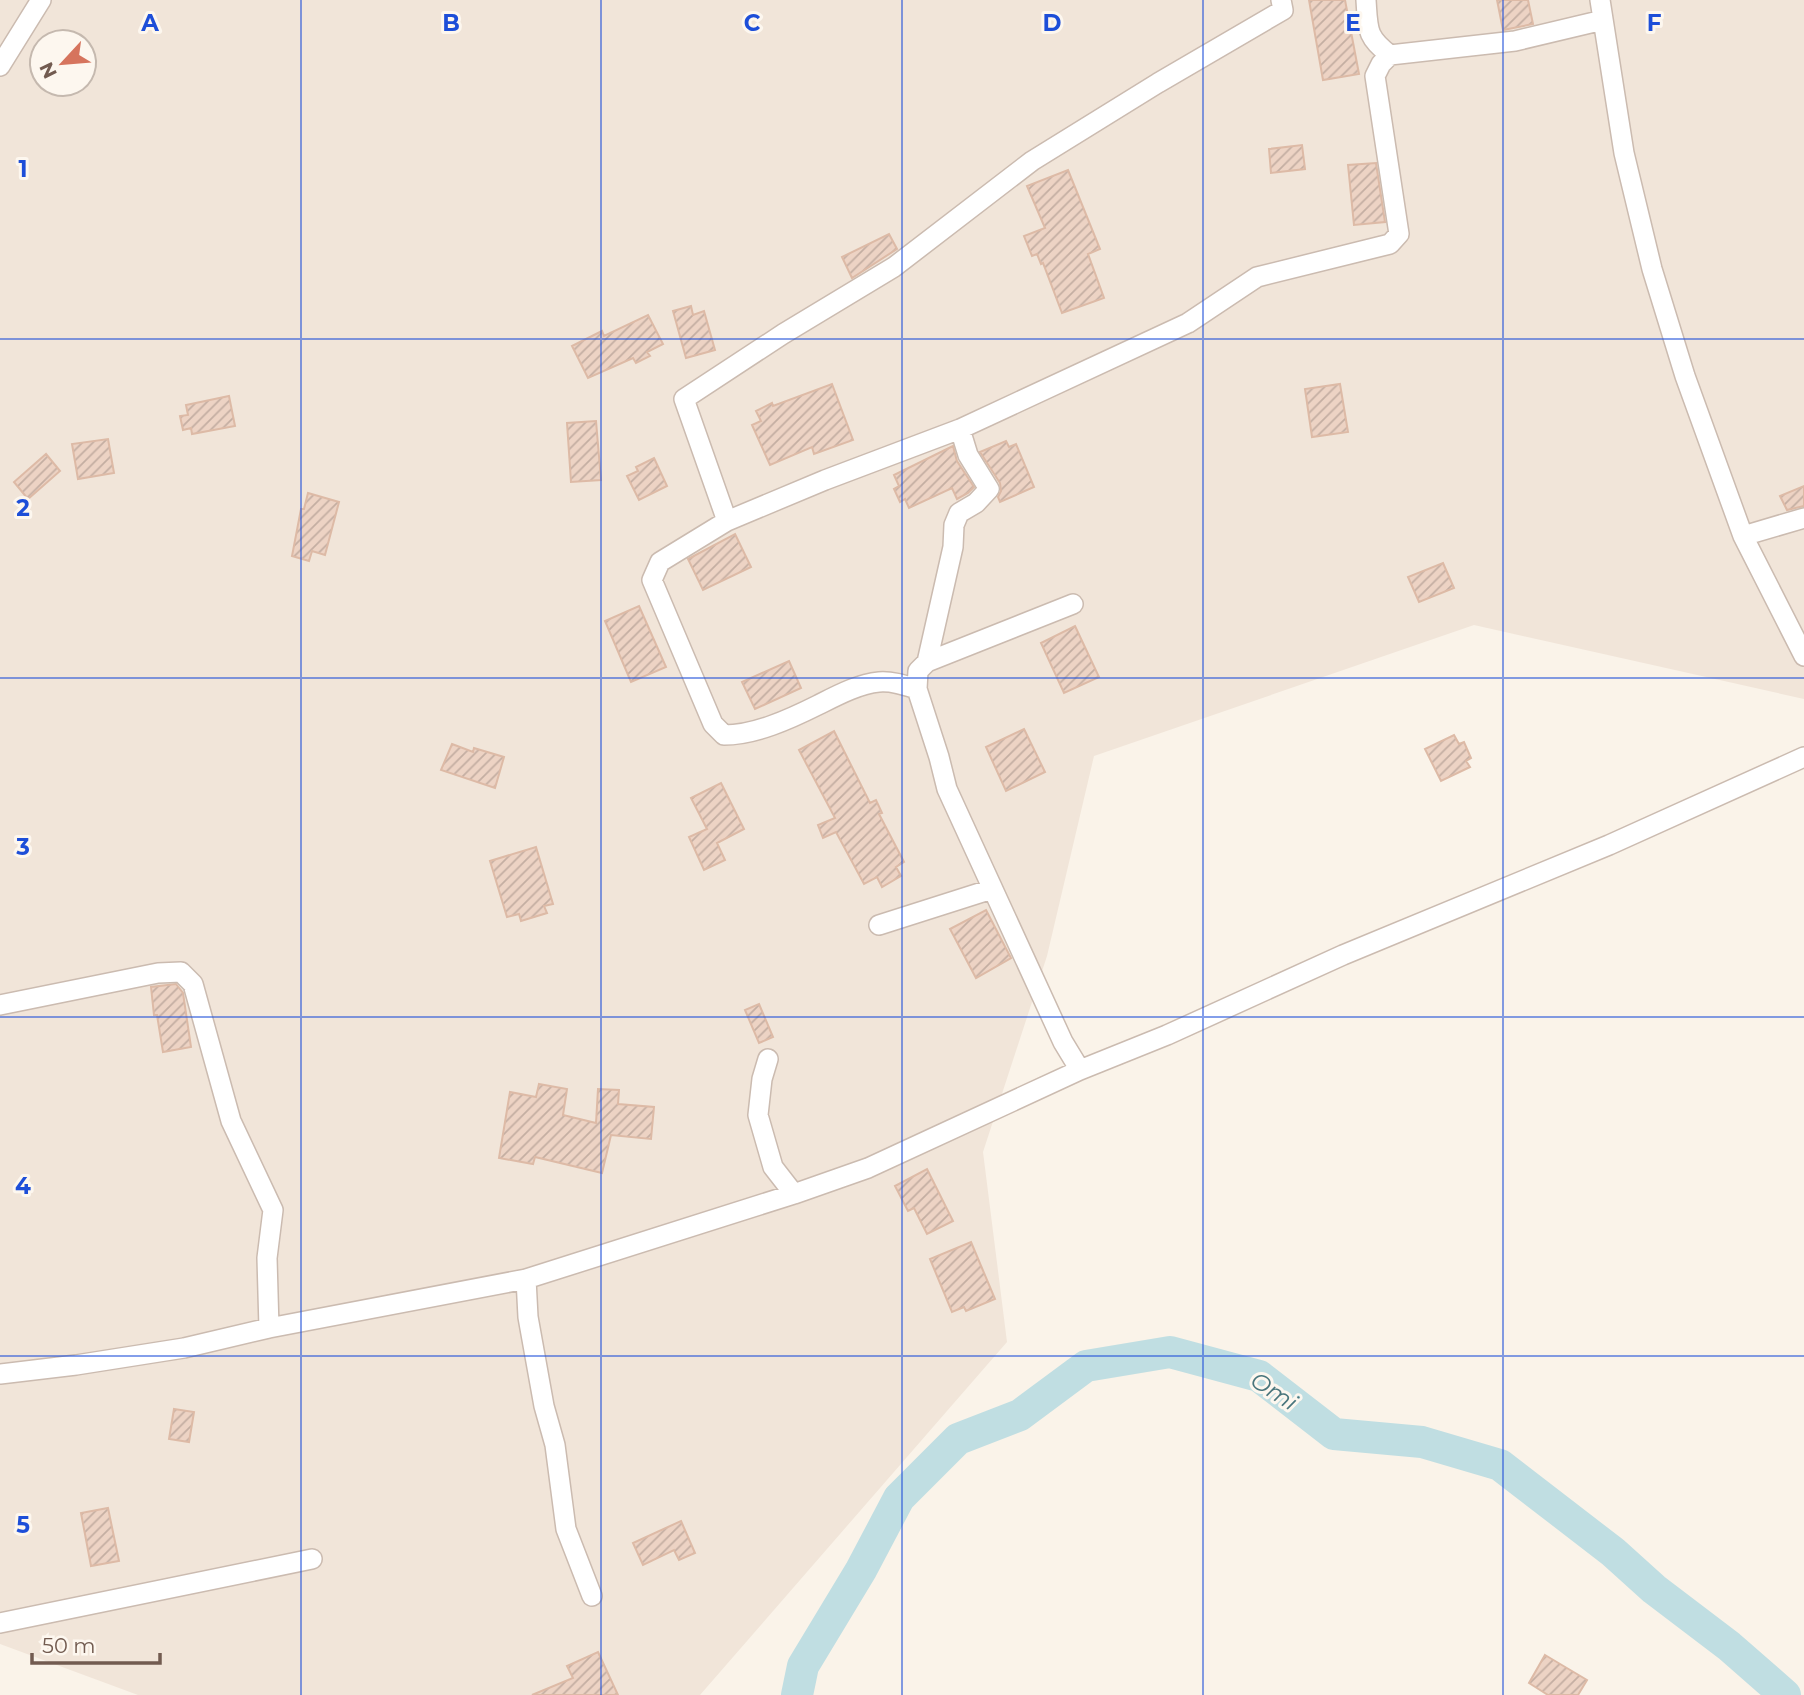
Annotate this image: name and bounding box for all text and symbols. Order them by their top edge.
text: A [140,9,159,37]
text: B [442,9,460,37]
text: C [744,9,761,37]
text: D [1043,9,1062,37]
text: E [1345,9,1361,37]
text: F [1647,9,1662,37]
north arrow [28,28,98,98]
text: N [34,58,62,82]
text: 1 [18,155,28,183]
text: 2 [16,494,30,522]
text: 3 [15,833,30,861]
text: 4 [15,1172,31,1200]
water label: Omi [1245,1366,1303,1417]
text: 5 [16,1511,30,1539]
scale bar [32,1622,159,1666]
text: 50 m [42,1633,96,1658]

